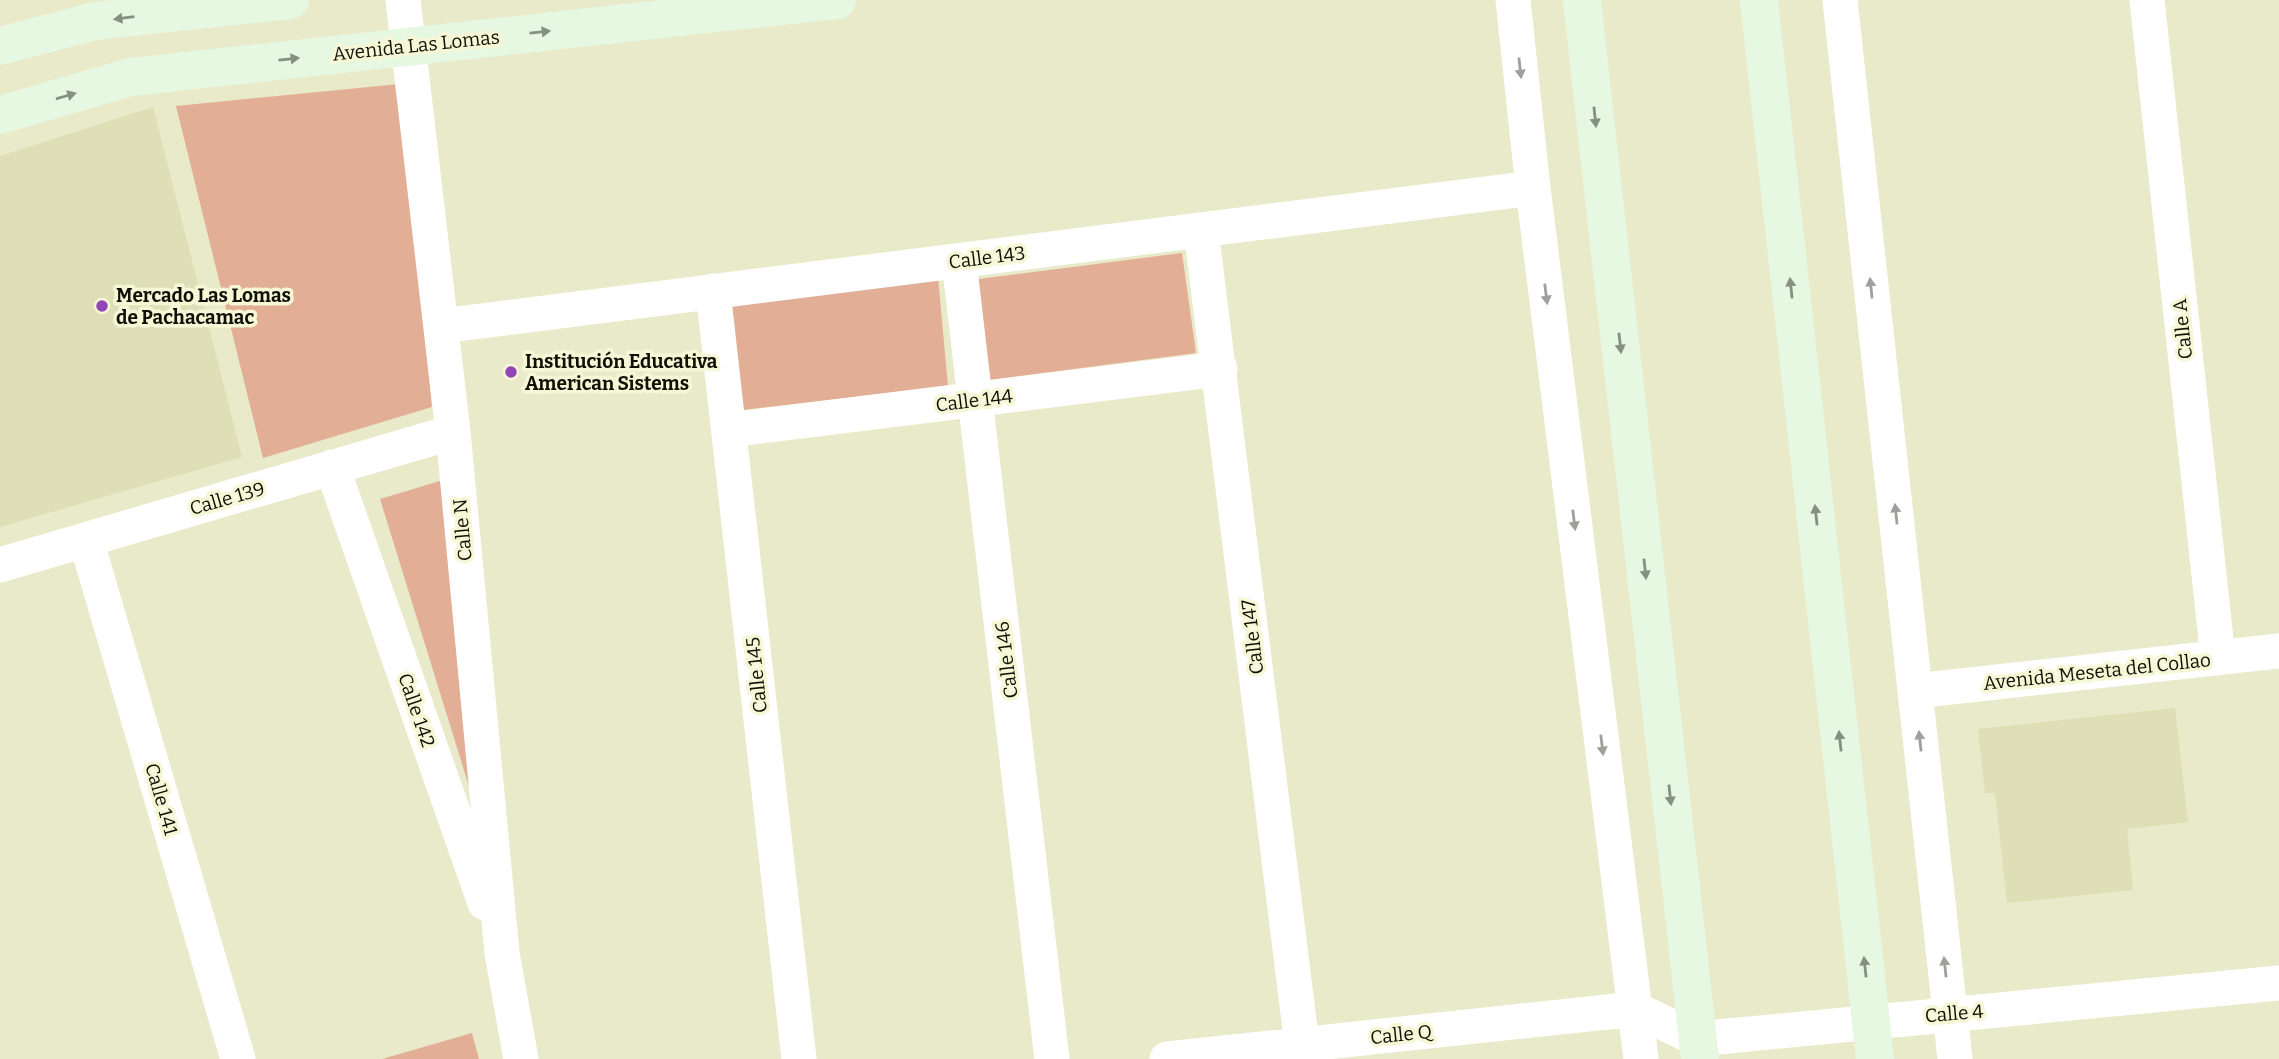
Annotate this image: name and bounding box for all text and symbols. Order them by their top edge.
one-way arrow [113,12,135,23]
street label: Avenida Las Lomas [331,25,501,66]
one-way arrow [529,26,551,37]
one-way arrow [279,54,301,65]
one-way arrow [1515,57,1526,79]
one-way arrow [55,90,76,100]
one-way arrow [1590,106,1601,128]
street label: Calle 143 [947,241,1027,274]
one-way arrow [1785,277,1796,299]
one-way arrow [1866,277,1877,299]
one-way arrow [1541,283,1552,305]
place label: Mercado Las Lomas de Pachacamac [116,284,291,329]
street label: Calle A [2168,297,2197,360]
marker: Mercado Las Lomas de Pachacamac [94,298,110,314]
one-way arrow [1615,332,1626,354]
place label: Institución Educativa American Sistems [525,350,718,395]
marker: Institución Educativa American Sistems [503,364,519,380]
street label: Calle 144 [934,384,1014,417]
street label: Calle 139 [187,477,267,520]
street label: Calle N [448,498,477,562]
one-way arrow [1810,503,1821,525]
one-way arrow [1890,503,1901,525]
one-way arrow [1569,509,1580,531]
one-way arrow [1640,558,1651,580]
street label: Calle 147 [1236,598,1269,676]
street label: Calle 146 [990,620,1023,700]
street label: Calle 145 [741,636,772,714]
street label: Avenida Meseta del Collao [1982,648,2212,695]
street label: Calle 142 [393,670,440,750]
one-way arrow [1835,729,1846,751]
one-way arrow [1915,729,1926,751]
one-way arrow [1597,735,1608,757]
street label: Calle 141 [140,760,183,838]
one-way arrow [1665,784,1676,806]
one-way arrow [1860,956,1871,978]
one-way arrow [1939,956,1950,978]
street label: Calle 4 [1924,999,1984,1028]
street label: Calle Q [1369,1020,1435,1049]

